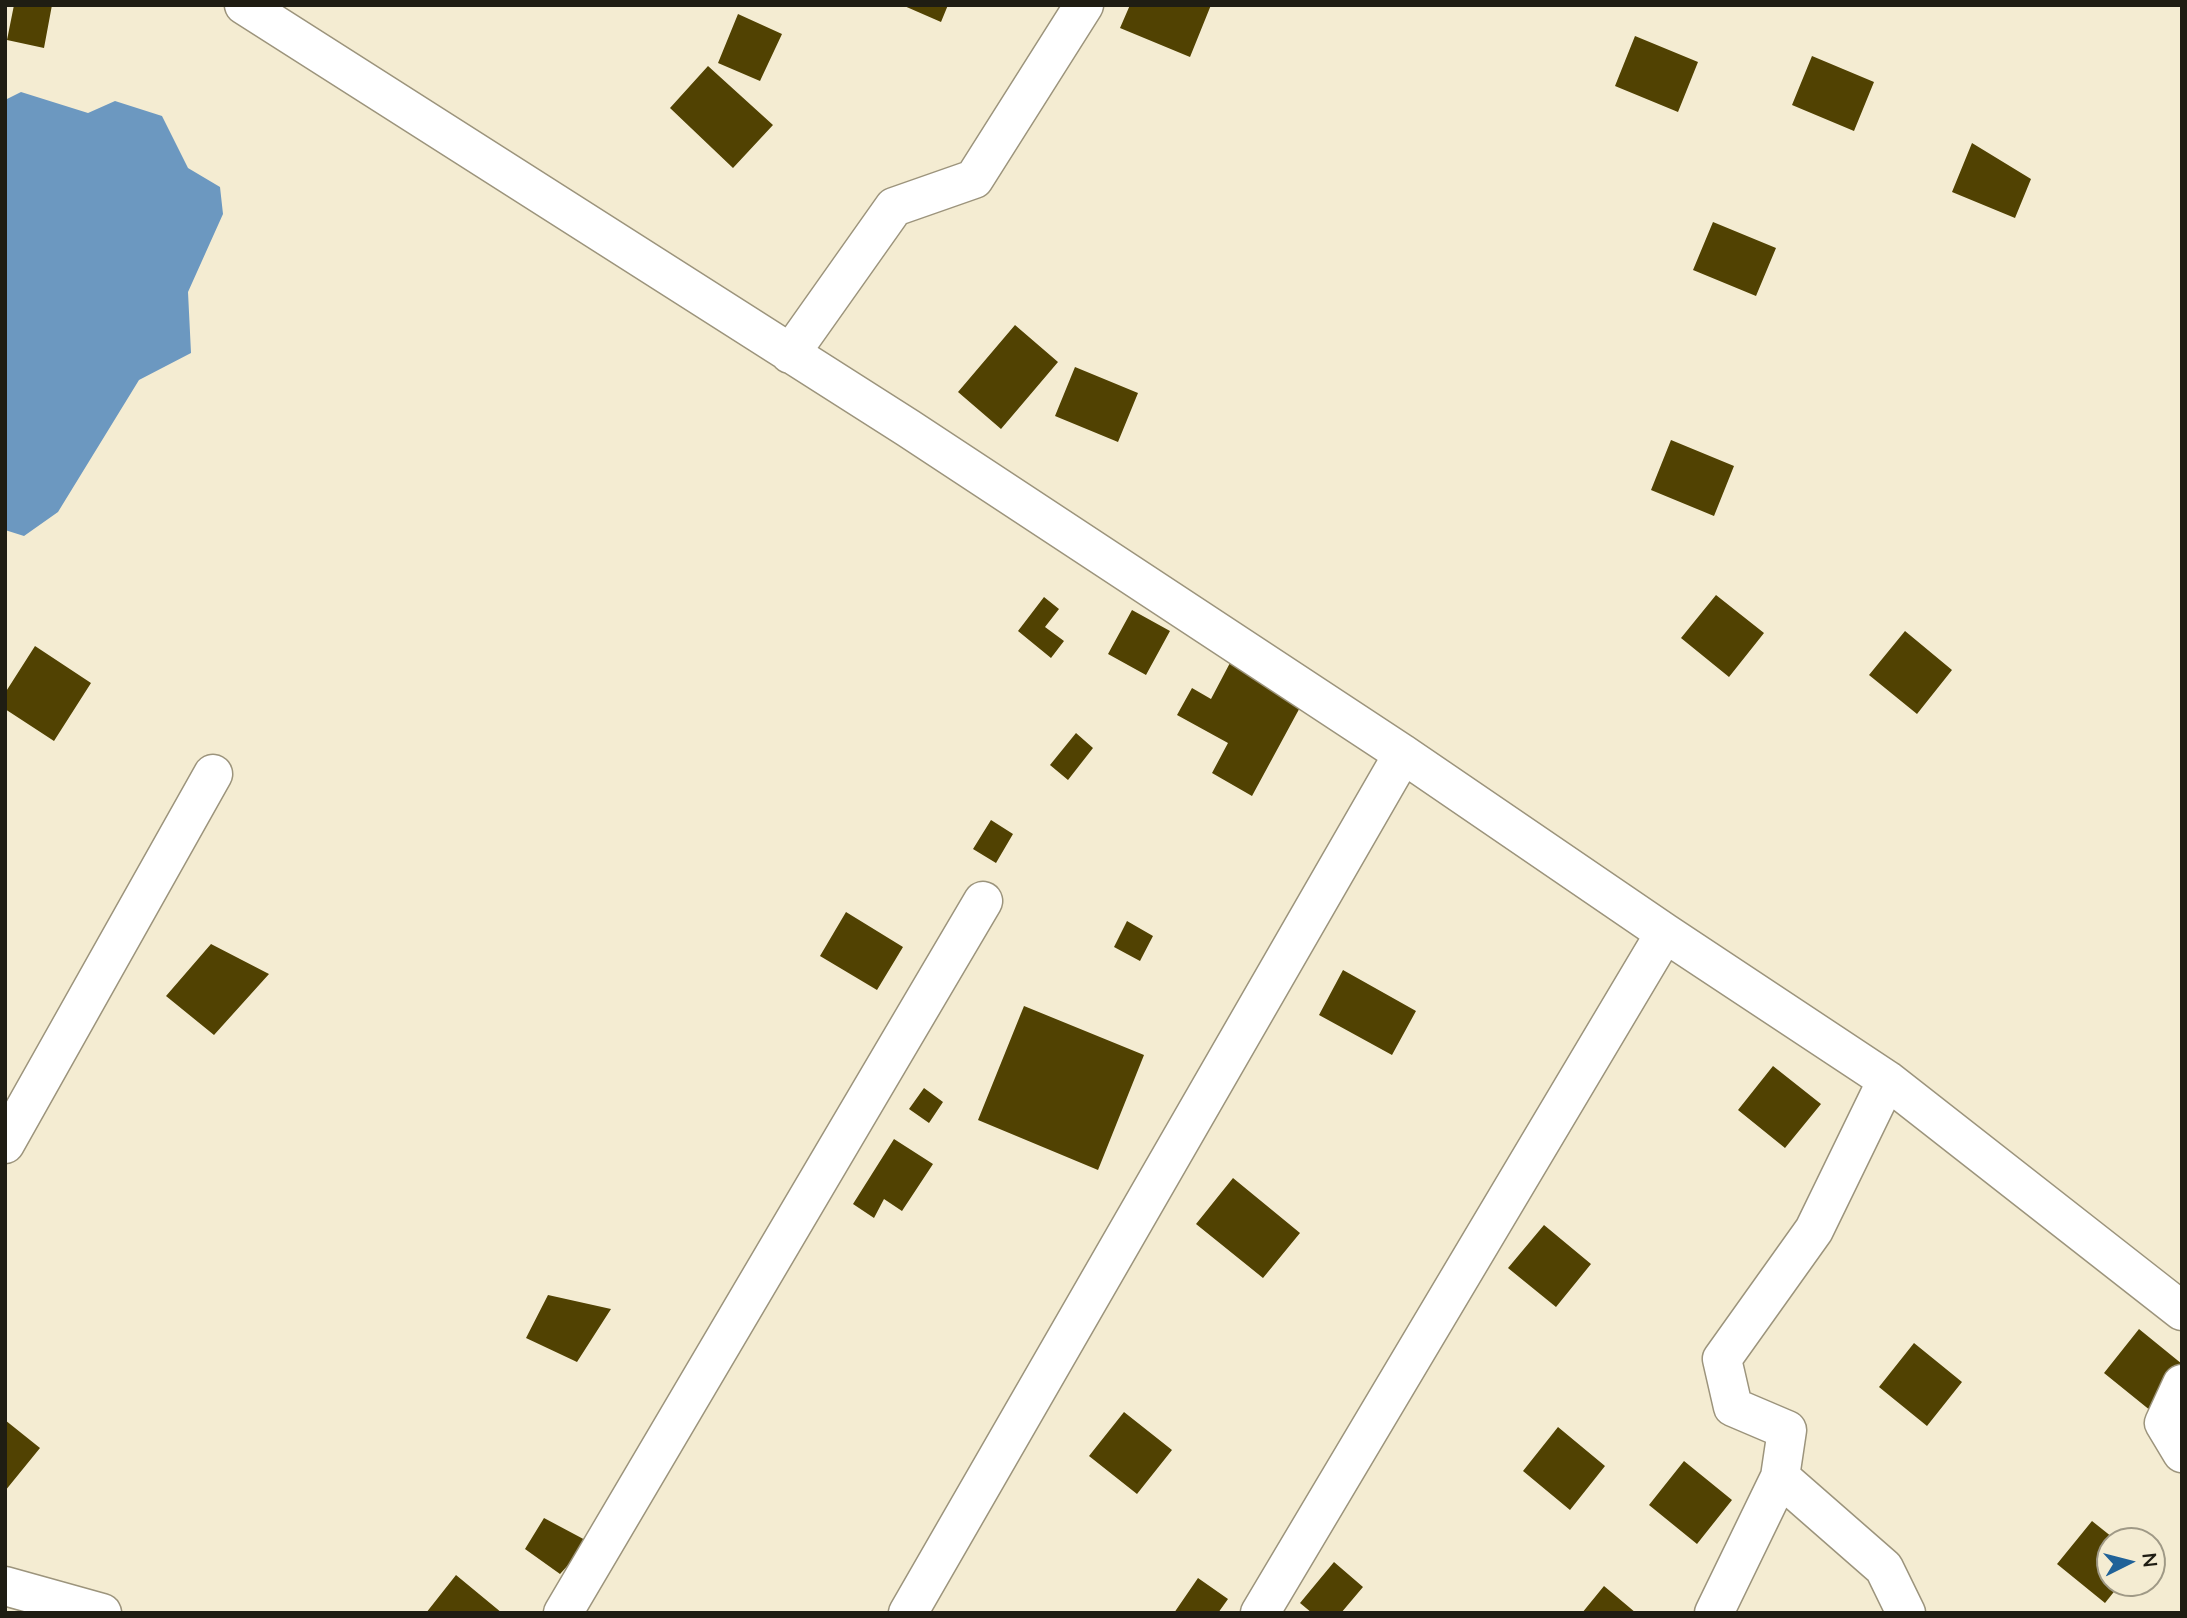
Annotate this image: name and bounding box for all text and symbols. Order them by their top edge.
north arrow [2096,1527,2166,1597]
text: N [2138,1551,2163,1568]

